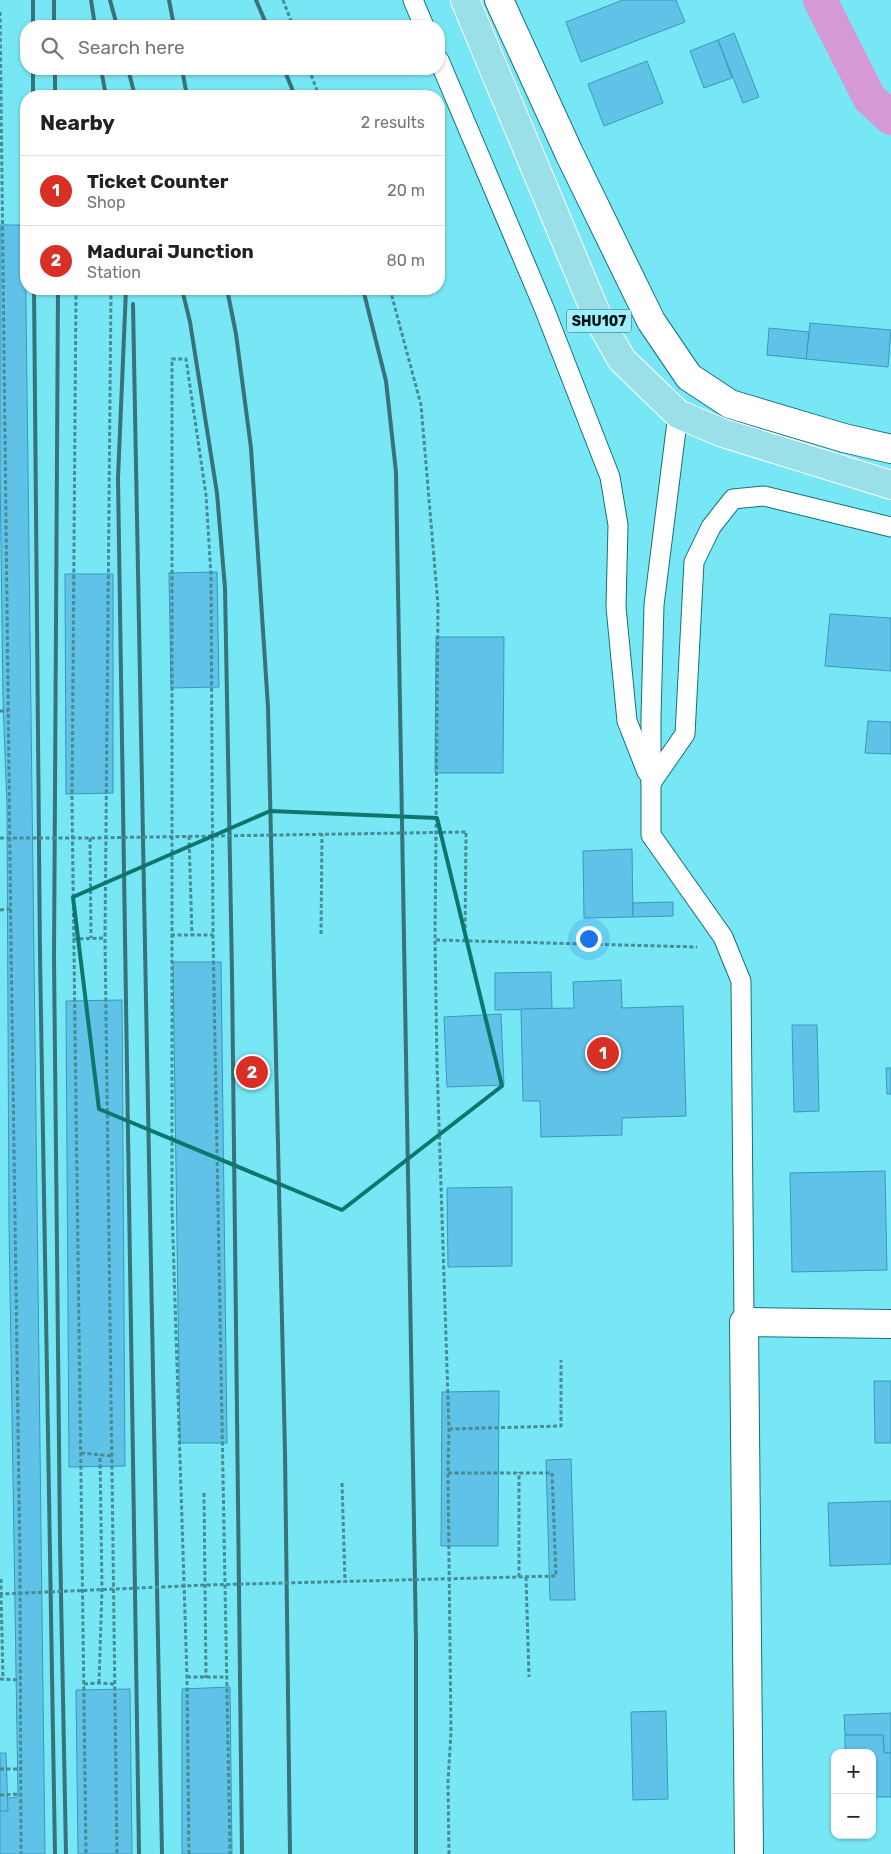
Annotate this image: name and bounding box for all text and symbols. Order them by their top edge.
search box [20,20,445,75]
icon: search [38,34,66,62]
text: Search here [78,36,185,59]
text: Nearby [40,110,115,135]
text: 2 results [361,113,425,132]
text: Ticket Counter [87,170,228,193]
text: 1 [52,181,60,200]
text: 20 m [387,181,425,200]
text: Shop [87,193,125,212]
text: Madurai Junction [87,240,254,263]
text: 2 [51,251,61,270]
text: 80 m [387,251,425,270]
text: Station [87,263,141,282]
road number: SHU107 [566,310,632,332]
your location [576,926,602,952]
pin: 1 [587,1034,619,1072]
pin: 2 [236,1053,268,1091]
map controls [831,1749,876,1839]
button: + [831,1749,876,1794]
button: − [831,1794,876,1839]

